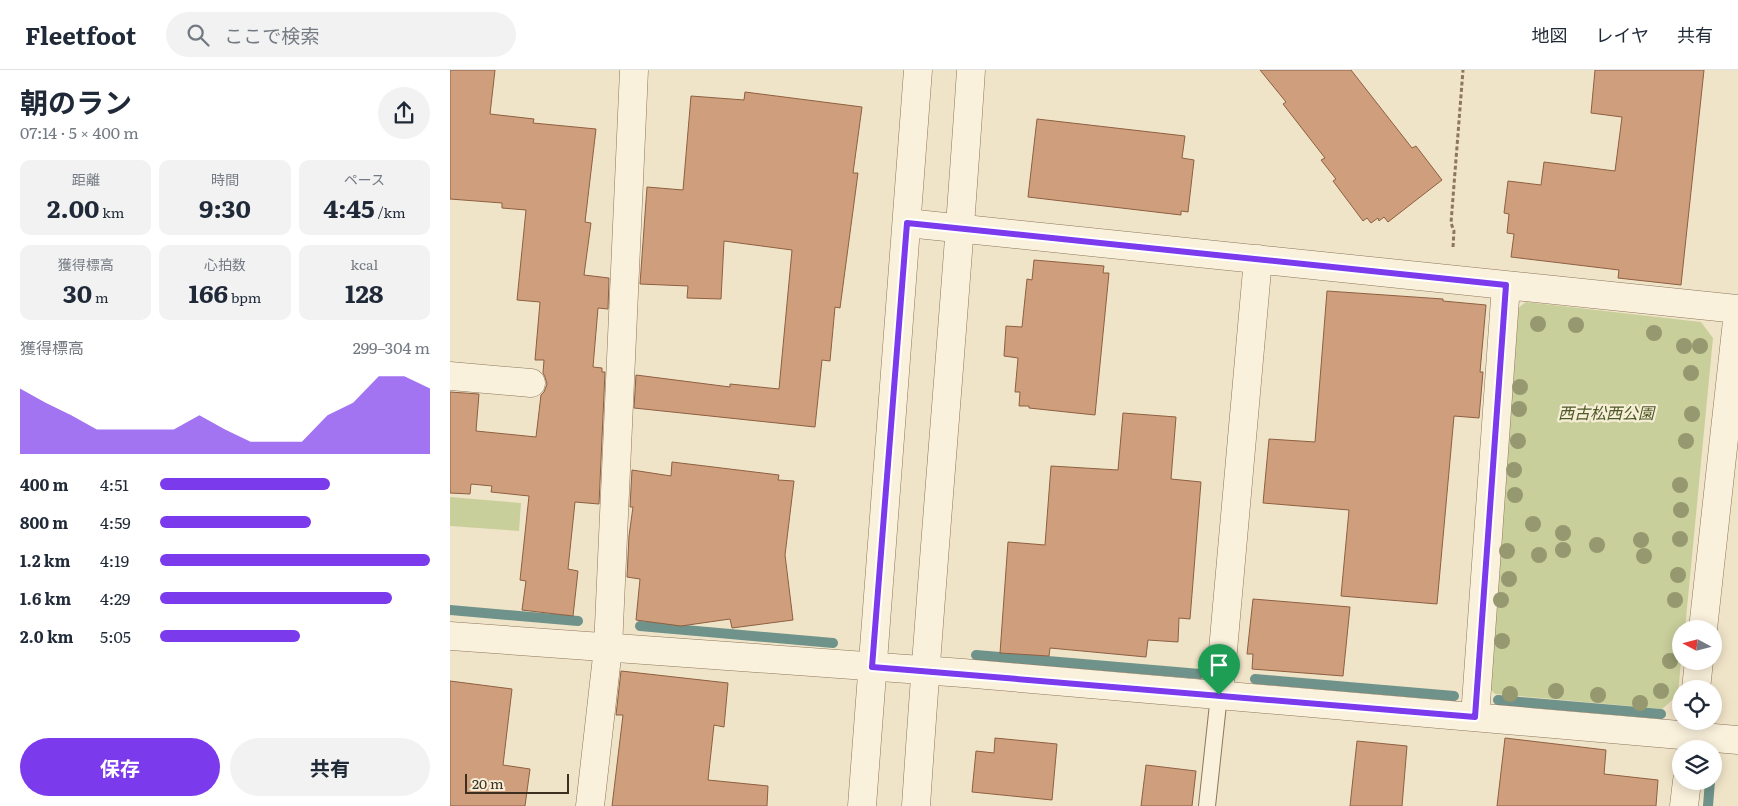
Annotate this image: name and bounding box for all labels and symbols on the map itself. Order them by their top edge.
park label: 西古松西公園 [1558,400,1656,424]
north arrow [1672,620,1722,670]
pin [1198,644,1240,695]
scale bar [465,771,569,794]

